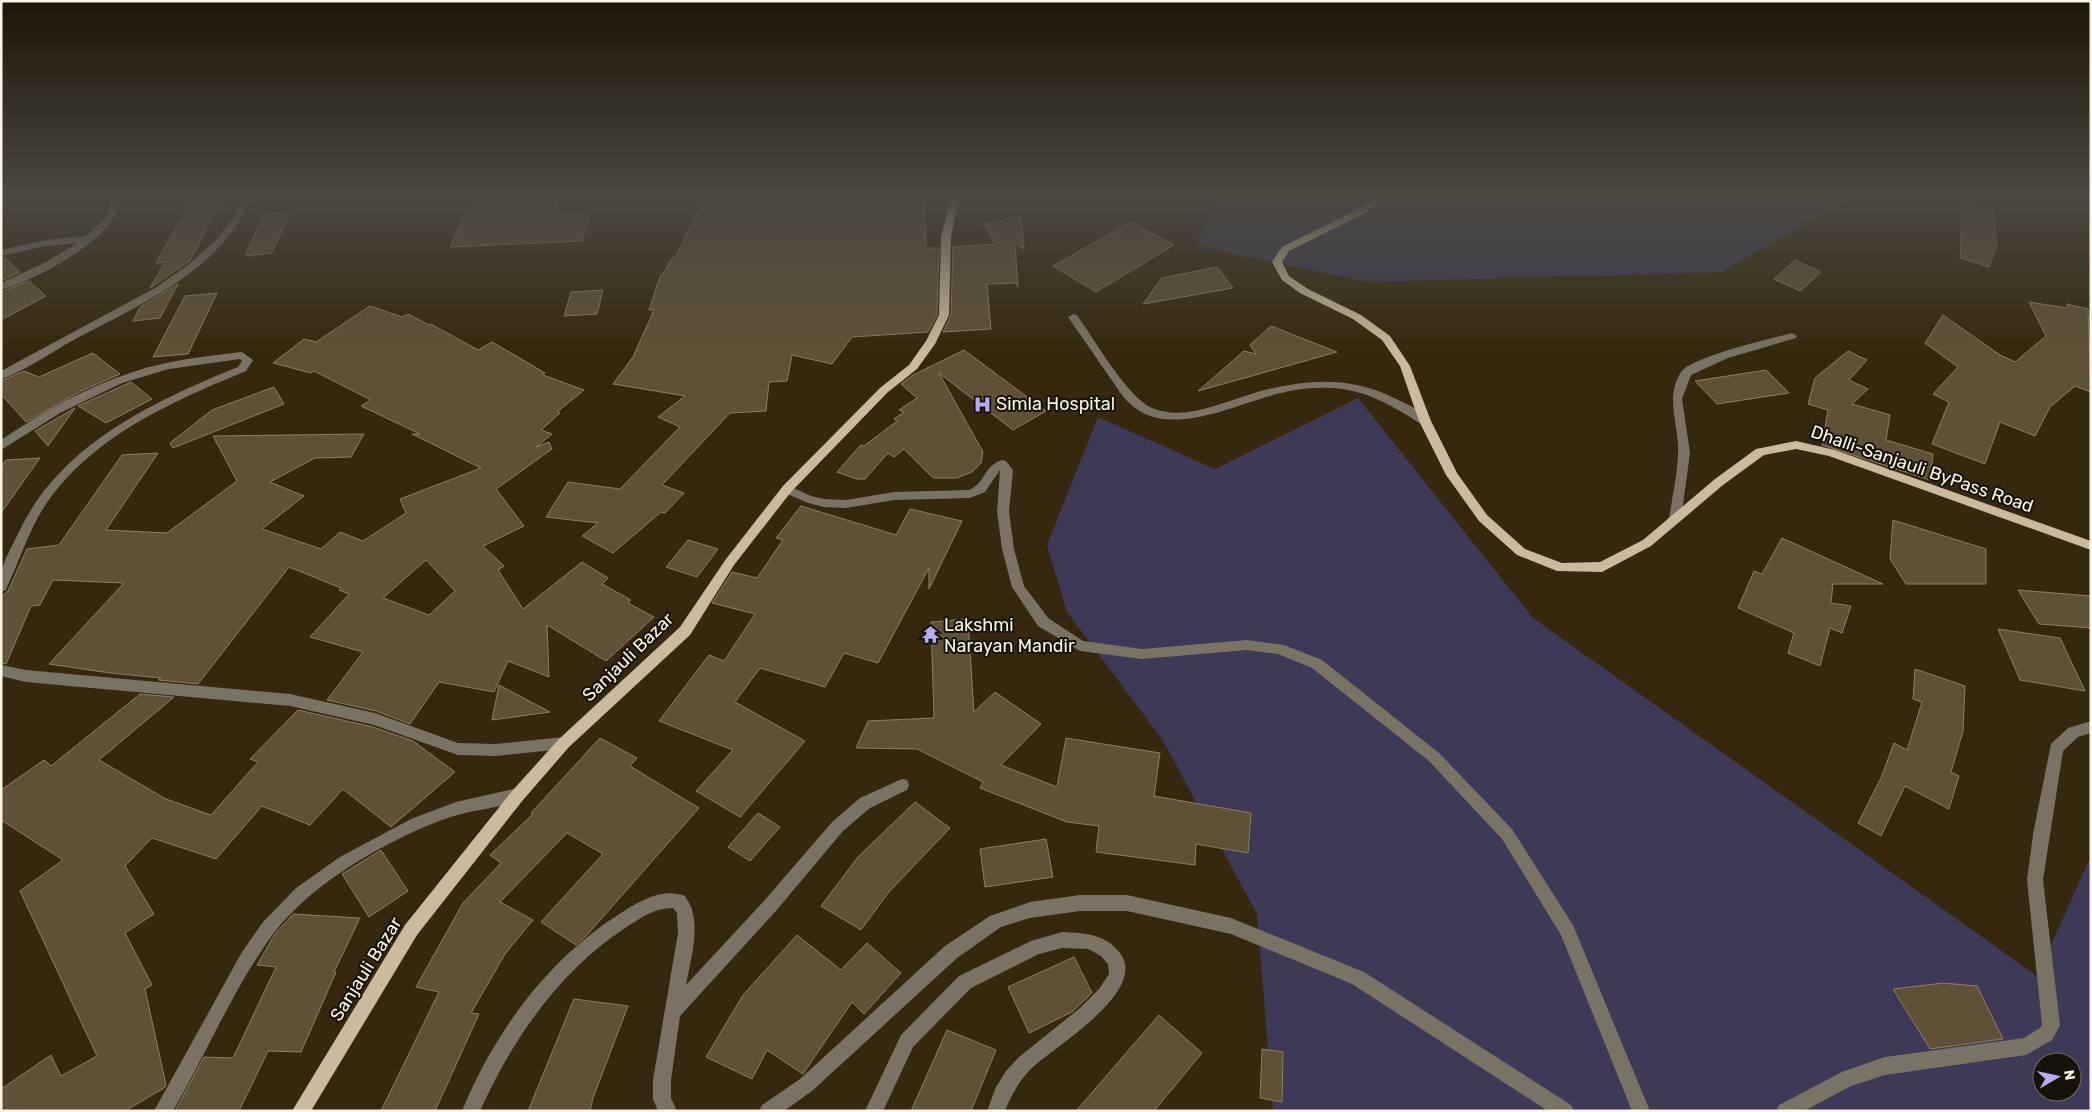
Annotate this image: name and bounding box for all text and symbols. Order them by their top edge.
place label: Simla Hospital [996,393,1115,415]
hospital icon: Simla Hospital [972,394,992,414]
street label: Dhalli-Sanjauli ByPass Road [1808,421,2036,517]
street label: Sanjauli Bazar [578,608,678,706]
place label: Lakshmi Narayan Mandir [944,614,1075,657]
temple icon: Lakshmi Narayan Mandir [920,625,940,645]
street label: Sanjauli Bazar [325,913,407,1025]
north arrow [2032,1052,2082,1102]
text: N [2060,1069,2079,1081]

